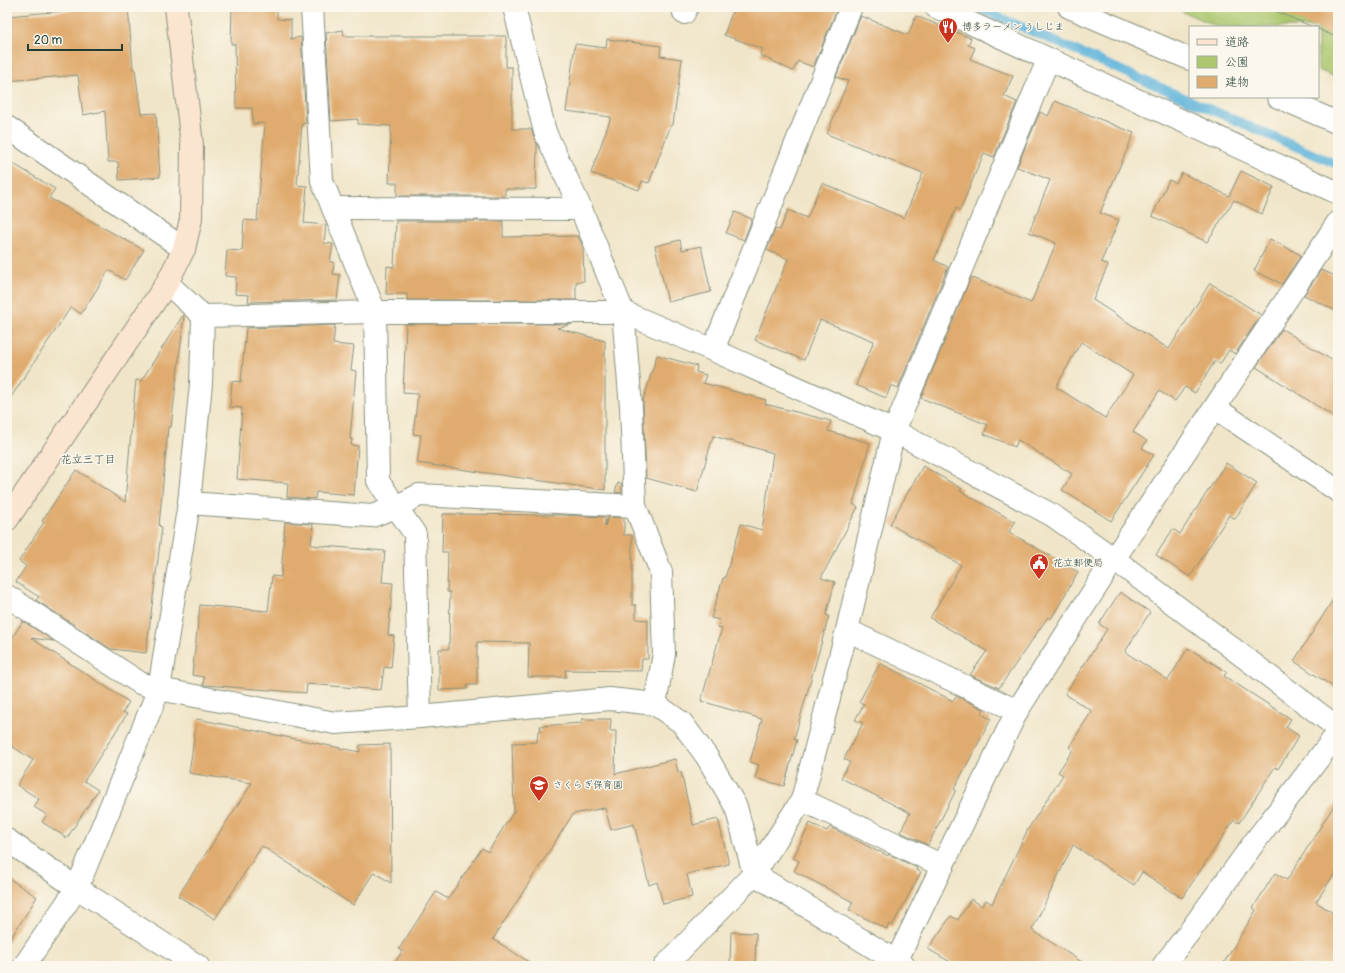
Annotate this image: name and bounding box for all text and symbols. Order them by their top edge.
restaurant icon: 博多ラーメン うしじま [937,16,959,44]
place label: 博多ラーメン うしじま [962,21,1064,33]
scale bar [28,26,122,52]
legend [1189,26,1319,98]
text: 20 m [34,33,63,48]
text: 道路 [1225,35,1249,50]
text: 公園 [1225,55,1249,70]
text: 建物 [1225,75,1249,90]
district label: 花立三丁目 [61,453,116,466]
public building icon: 花立郵便局 [1028,552,1050,580]
place label: 花立郵便局 [1053,557,1103,569]
school or university icon: さくらぎ保育園 [528,774,550,802]
place label: さくらぎ保育園 [553,779,623,791]

